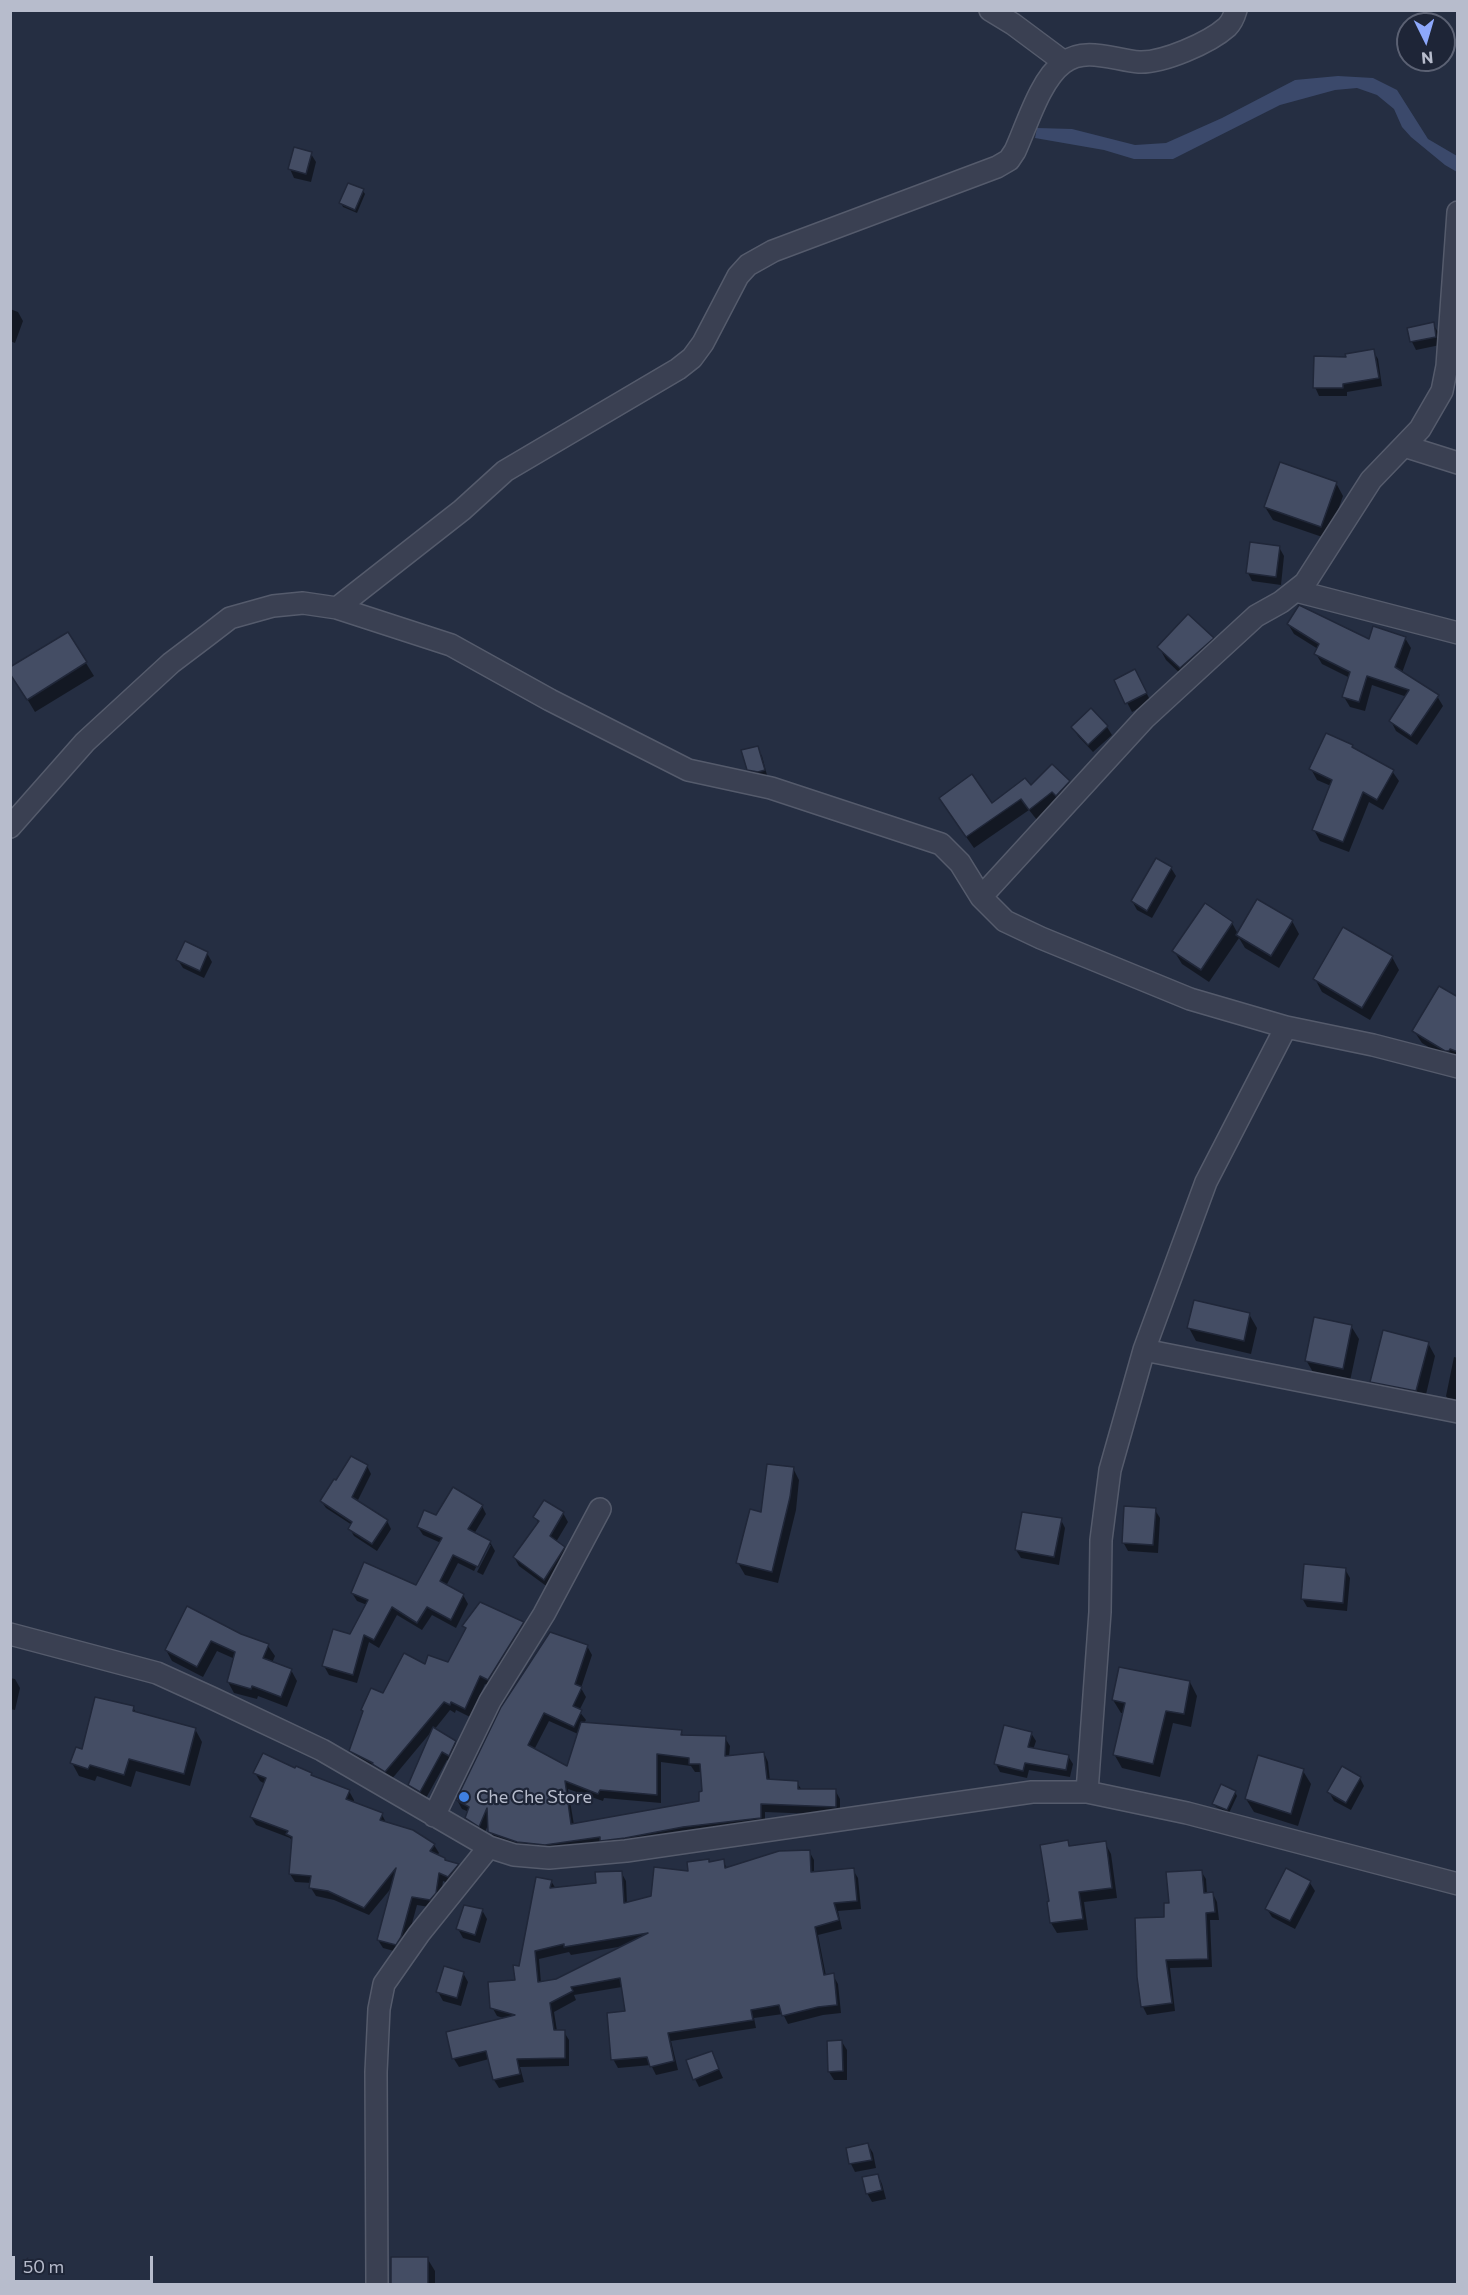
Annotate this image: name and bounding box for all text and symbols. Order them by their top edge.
north arrow [1396,12,1456,72]
text: N [1421,48,1434,68]
place label: Che Che Store [476,1786,592,1808]
marker: Che Che Store [457,1790,471,1804]
scale bar [15,2244,156,2282]
text: 50 m [23,2255,64,2277]

